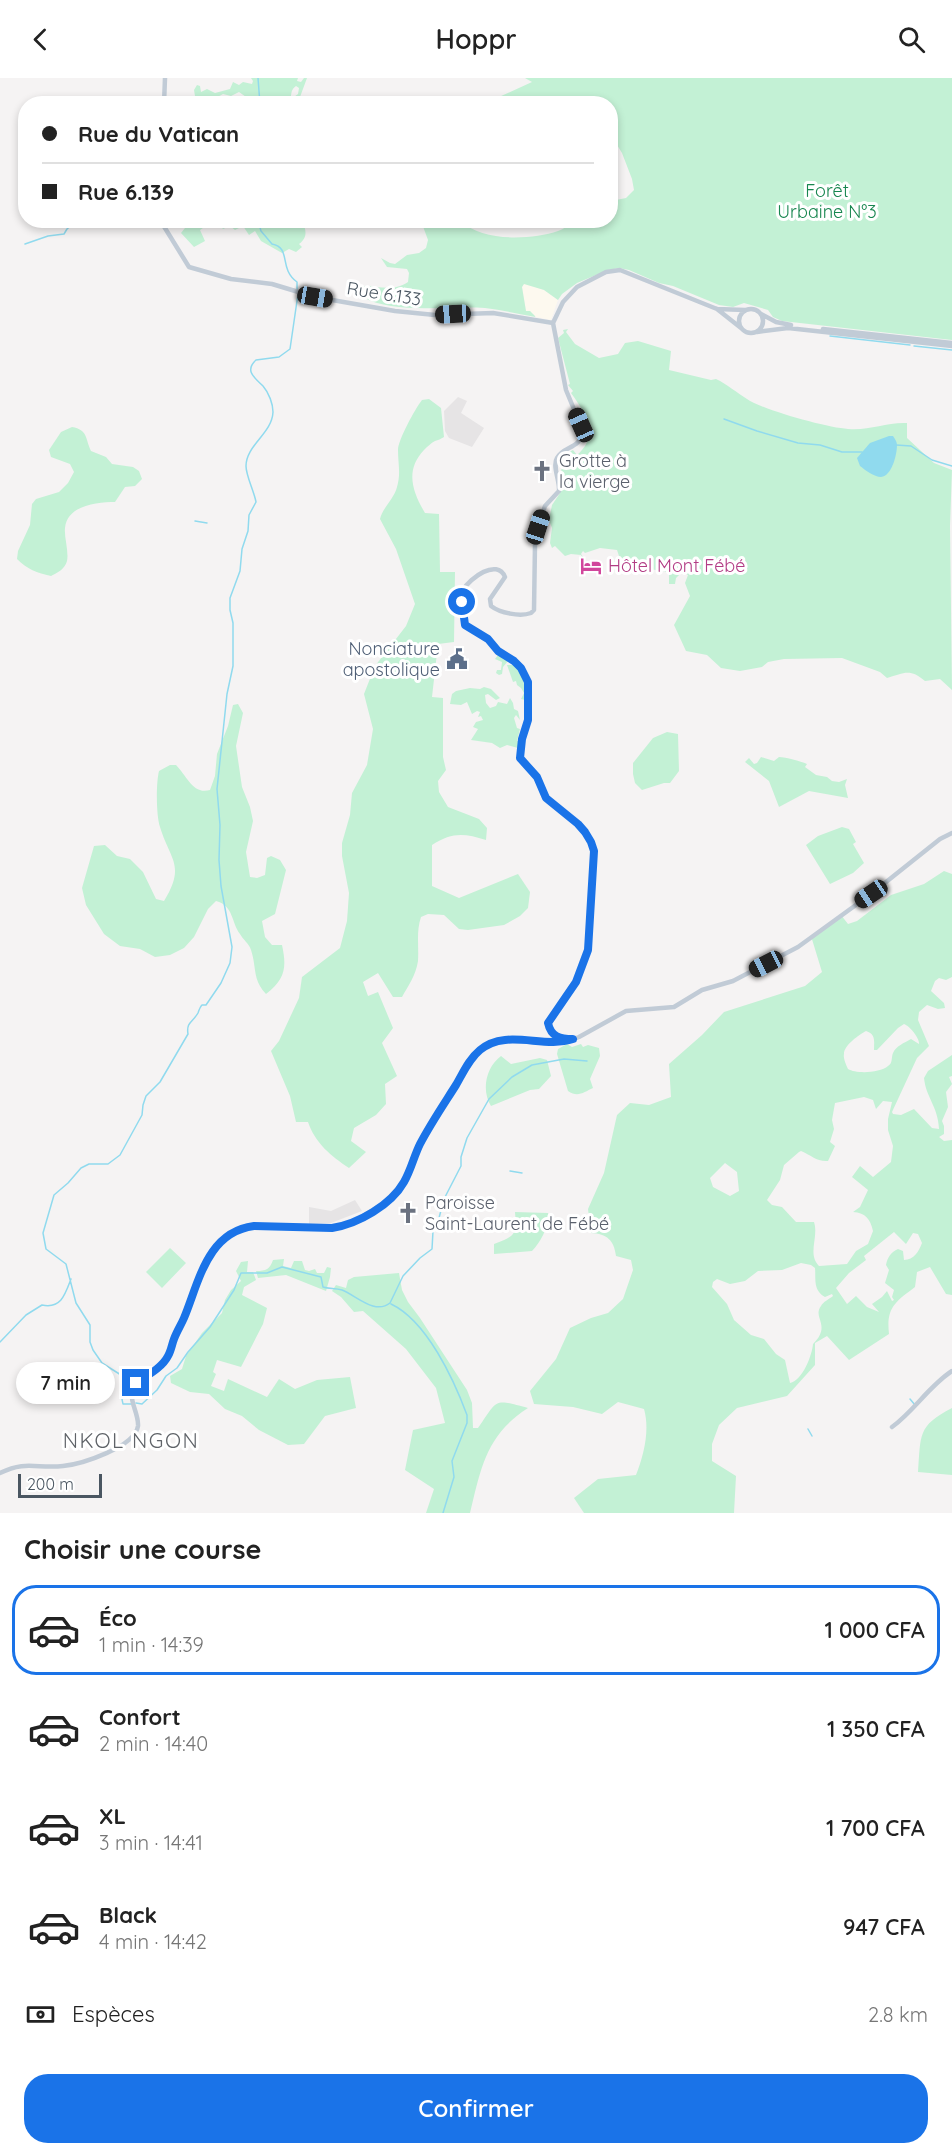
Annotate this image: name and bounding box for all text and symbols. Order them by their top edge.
text: Hoppr [436,22,516,56]
icon: back [24,23,57,56]
icon: search [895,23,928,56]
text: Rue du Vatican [78,120,239,148]
text: Rue 6.139 [78,178,174,206]
park label: Forêt Urbaine N°3 [777,179,877,223]
street label: Rue 6.133 [345,276,423,311]
car [296,285,334,309]
car [435,304,471,324]
car [565,405,597,445]
place label: Grotte à la vierge [559,449,630,493]
church icon: Grotte à la vierge [530,459,554,483]
car [524,507,552,547]
hotel icon: Hôtel Mont Fébé [579,554,603,578]
place label: Hôtel Mont Fébé [608,554,745,577]
route start [448,588,475,615]
place label: Nonciature apostolique [343,637,440,681]
public building icon: Nonciature apostolique [445,647,469,671]
car [851,876,891,912]
car [746,948,786,980]
place label: Paroisse Saint-Laurent de Fébé [425,1191,609,1235]
church icon: Paroisse Saint-Laurent de Fébé [396,1201,420,1225]
callout: 7 min [16,1362,115,1404]
route end [122,1369,149,1396]
text: 7 min [40,1370,91,1395]
district label: NKOL NGON [63,1427,199,1453]
scale bar [18,1471,102,1498]
text: 200 m [27,1474,74,1494]
text: Choisir une course [24,1532,261,1566]
icon: car [27,1603,81,1657]
text: Éco [99,1604,137,1632]
text: 1 000 CFA [824,1616,925,1644]
text: 1 min · 14:39 [99,1632,204,1657]
icon: car [27,1702,81,1756]
text: Confort [99,1703,181,1731]
text: 1 350 CFA [827,1715,925,1743]
text: 2 min · 14:40 [99,1731,208,1756]
icon: car [27,1801,81,1855]
text: XL [99,1802,126,1830]
text: 1 700 CFA [826,1814,925,1842]
text: 3 min · 14:41 [99,1830,203,1855]
icon: car [27,1900,81,1954]
text: Black [99,1901,157,1929]
text: 947 CFA [843,1913,925,1941]
text: 4 min · 14:42 [99,1929,207,1954]
icon: cash [24,1998,57,2031]
text: Espèces [72,2000,155,2028]
text: 2.8 km [868,2002,928,2027]
button: Confirmer [24,2074,928,2143]

